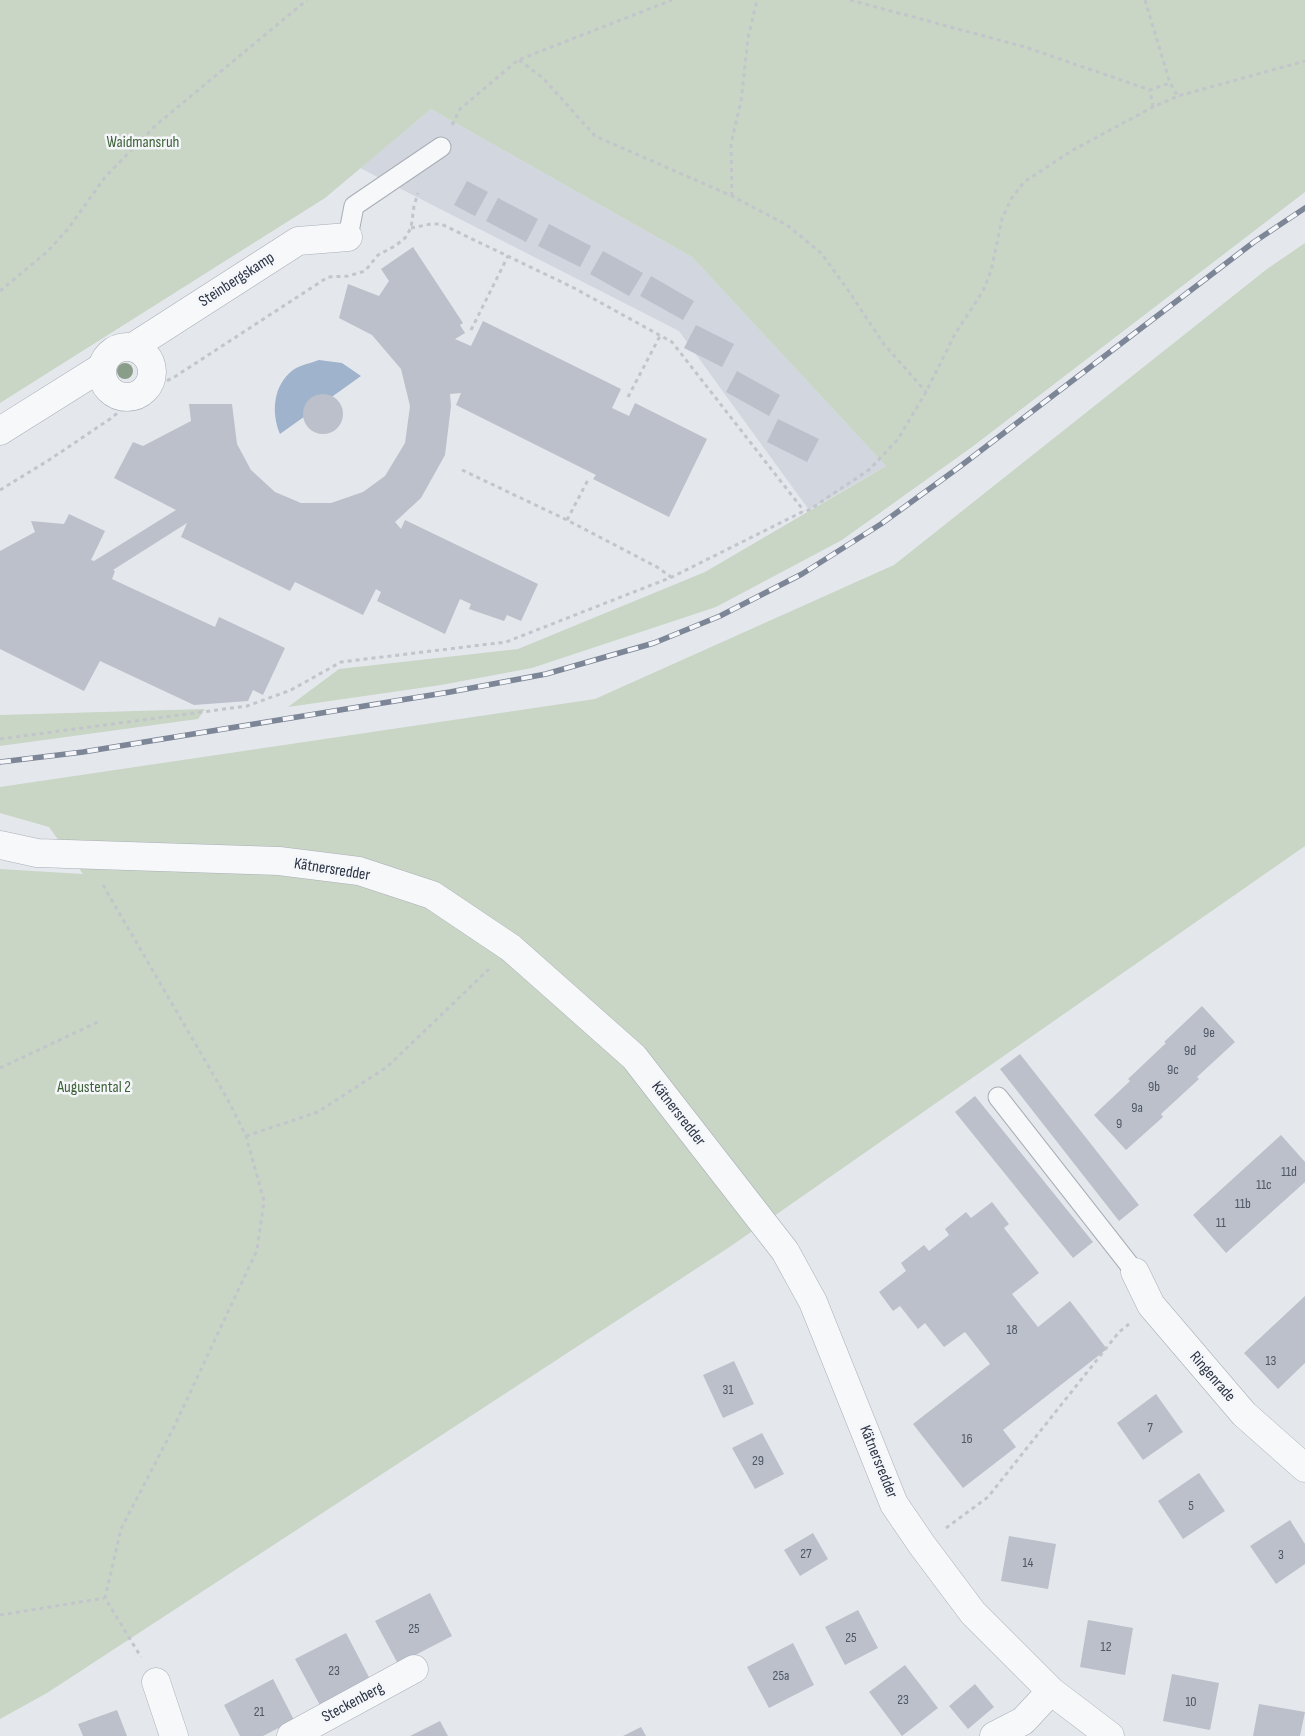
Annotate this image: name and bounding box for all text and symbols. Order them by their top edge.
park label: Waidmansruh [107,133,179,153]
street label: Steinbergskamp [196,248,278,312]
street label: Kätnersredder [293,855,371,885]
house number: 9e [1203,1025,1215,1041]
house number: 9d [1184,1043,1196,1059]
house number: 9c [1167,1062,1179,1078]
park label: Augustental 2 [57,1078,131,1098]
street label: Kätnersredder [647,1078,709,1150]
house number: 9b [1148,1079,1160,1095]
house number: 9a [1131,1100,1143,1116]
house number: 9 [1116,1116,1122,1132]
house number: 11d [1281,1164,1297,1180]
house number: 11c [1256,1177,1272,1193]
house number: 11b [1235,1196,1251,1212]
house number: 11 [1216,1215,1226,1231]
house number: 18 [1006,1322,1018,1338]
street label: Ringenrade [1185,1348,1239,1406]
house number: 13 [1266,1353,1276,1369]
house number: 31 [723,1382,733,1398]
house number: 7 [1147,1420,1153,1436]
street label: Kätnersredder [855,1423,901,1501]
house number: 16 [961,1431,973,1447]
house number: 29 [752,1453,764,1469]
house number: 5 [1188,1498,1194,1514]
house number: 27 [800,1546,812,1562]
house number: 3 [1278,1547,1284,1563]
house number: 14 [1023,1555,1033,1571]
house number: 25 [408,1621,420,1637]
house number: 25 [845,1630,857,1646]
house number: 12 [1101,1639,1111,1655]
house number: 23 [328,1663,340,1679]
house number: 25a [773,1668,789,1684]
street label: Steckenberg [319,1679,387,1727]
house number: 23 [897,1692,909,1708]
house number: 10 [1185,1694,1197,1710]
house number: 21 [254,1704,264,1720]

